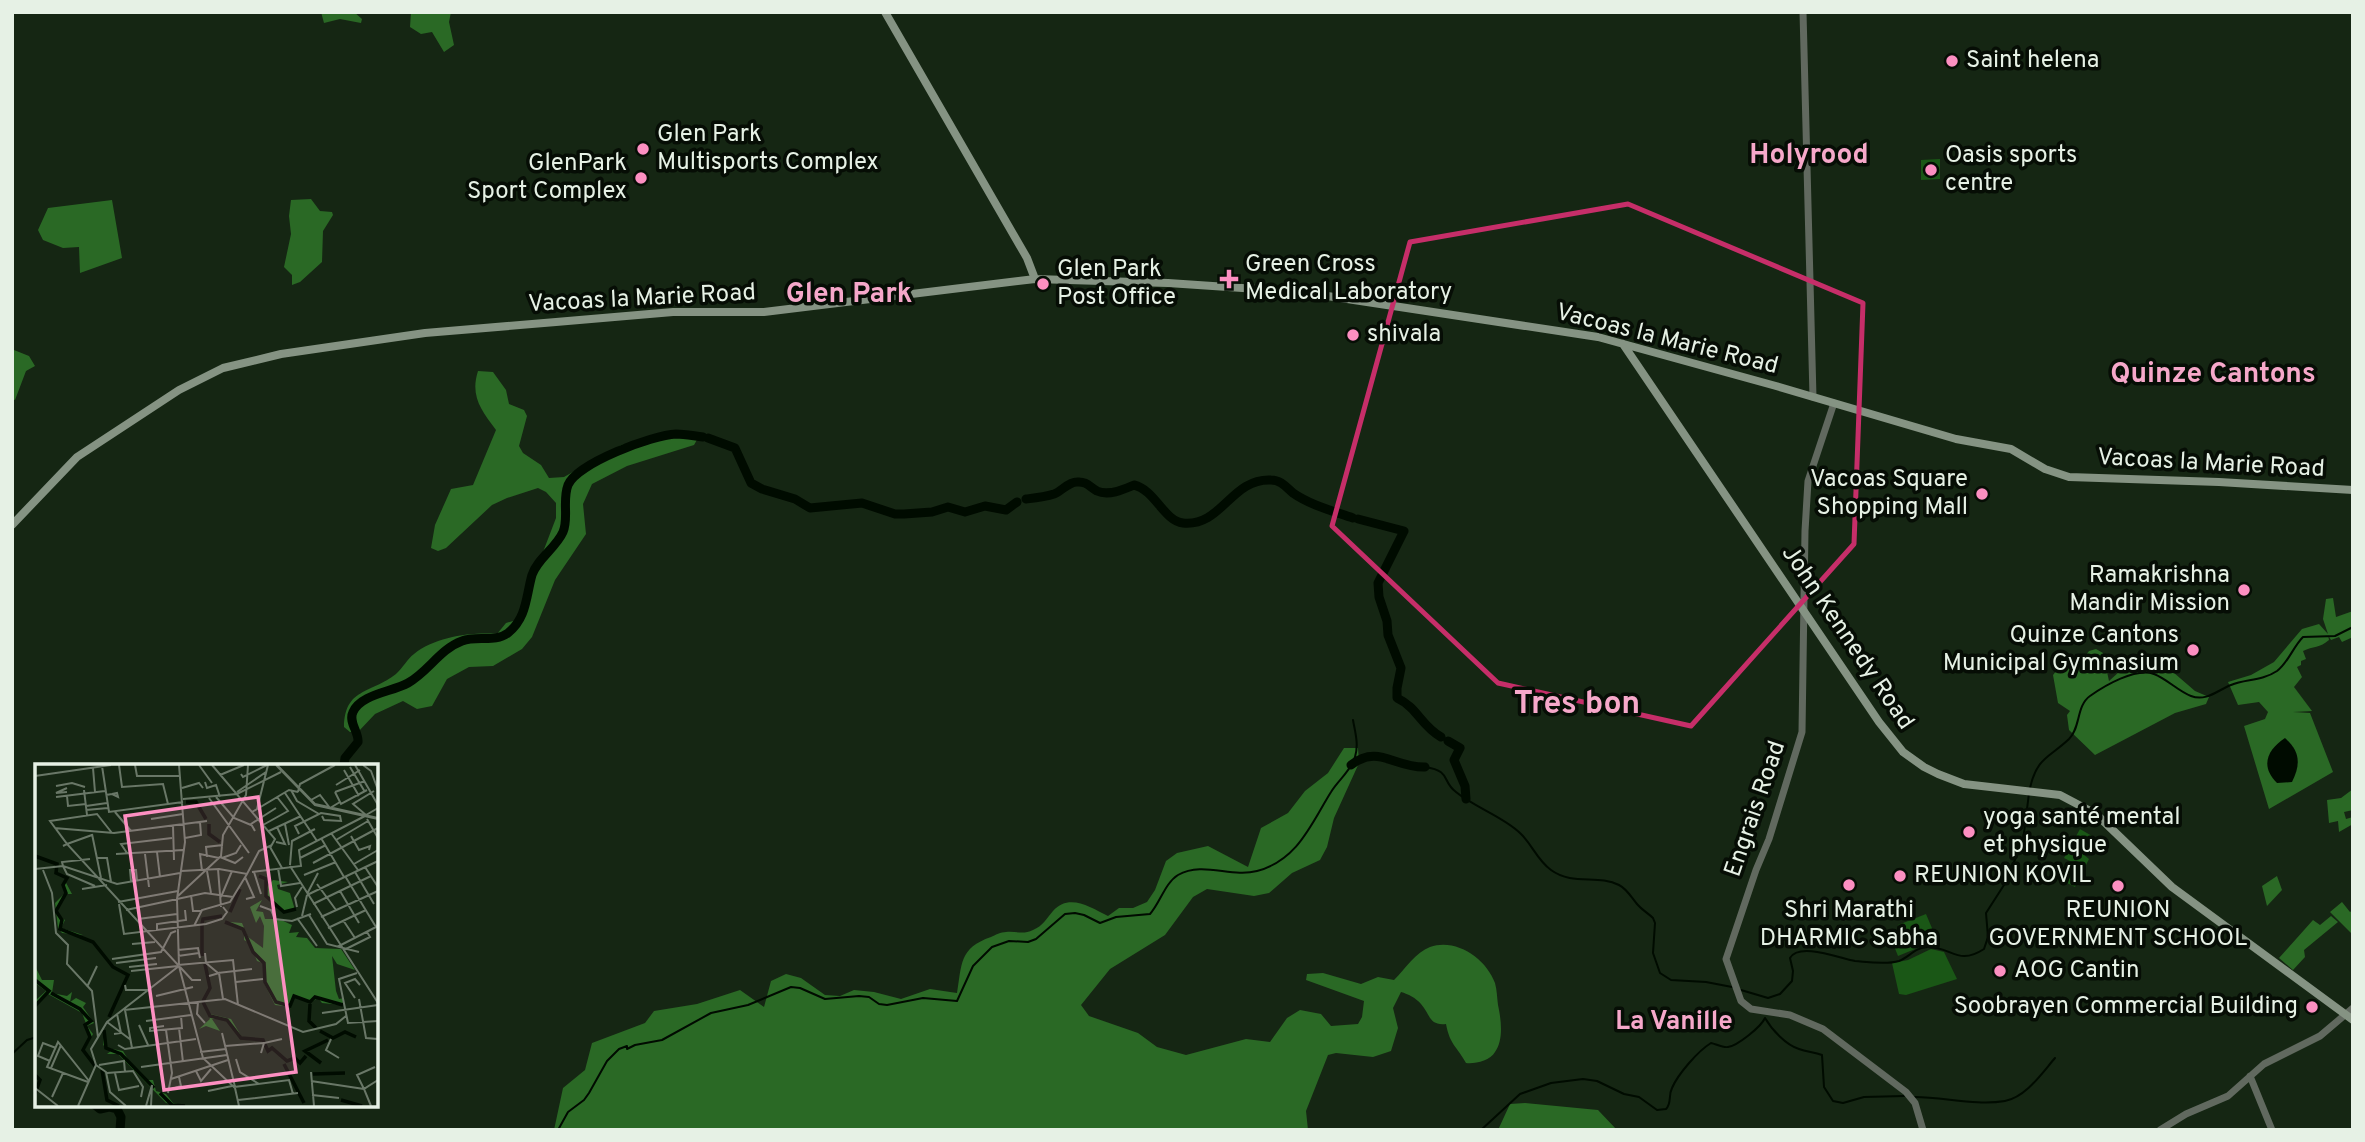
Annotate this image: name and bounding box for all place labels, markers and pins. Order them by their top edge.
place label: Saint helena [1966,46,2099,76]
marker: Saint helena [1944,53,1960,69]
place label: Glen Park Multisports Complex [657,120,879,178]
marker: Glen Park Multisports Complex [635,141,651,157]
place label: Oasis sports centre [1945,141,2077,199]
place label: GlenPark Sport Complex [467,149,627,207]
marker: Oasis sports centre [1923,162,1939,178]
marker: GlenPark Sport Complex [633,170,649,186]
place label: Green Cross Medical Laboratory [1245,250,1452,308]
place label: Glen Park Post Office [1057,255,1176,313]
marker: Green Cross Medical Laboratory [1219,269,1239,289]
marker: Glen Park Post Office [1035,276,1051,292]
place label: shivala [1367,320,1441,350]
marker: shivala [1345,327,1361,343]
place label: Vacoas Square Shopping Mall [1810,465,1968,523]
marker: Vacoas Square Shopping Mall [1974,486,1990,502]
place label: Ramakrishna Mandir Mission [2069,561,2230,619]
marker: Ramakrishna Mandir Mission [2236,582,2252,598]
place label: Quinze Cantons Municipal Gymnasium [1943,621,2179,679]
marker: Quinze Cantons Municipal Gymnasium [2185,642,2201,658]
place label: yoga santé mental et physique [1983,803,2181,861]
marker: yoga santé mental et physique [1961,824,1977,840]
place label: REUNION KOVIL [1914,861,2091,891]
marker: REUNION KOVIL [1892,868,1908,884]
marker: Shri Marathi DHARMIC Sabha [1841,877,1857,893]
marker: REUNION GOVERNMENT SCHOOL [2110,878,2126,894]
place label: Shri Marathi DHARMIC Sabha [1760,896,1938,954]
place label: REUNION GOVERNMENT SCHOOL [1989,896,2247,954]
place label: AOG Cantin [2014,956,2139,986]
marker: AOG Cantin [1992,963,2008,979]
place label: Soobrayen Commercial Building [1954,992,2298,1022]
marker: Soobrayen Commercial Building [2304,999,2320,1015]

